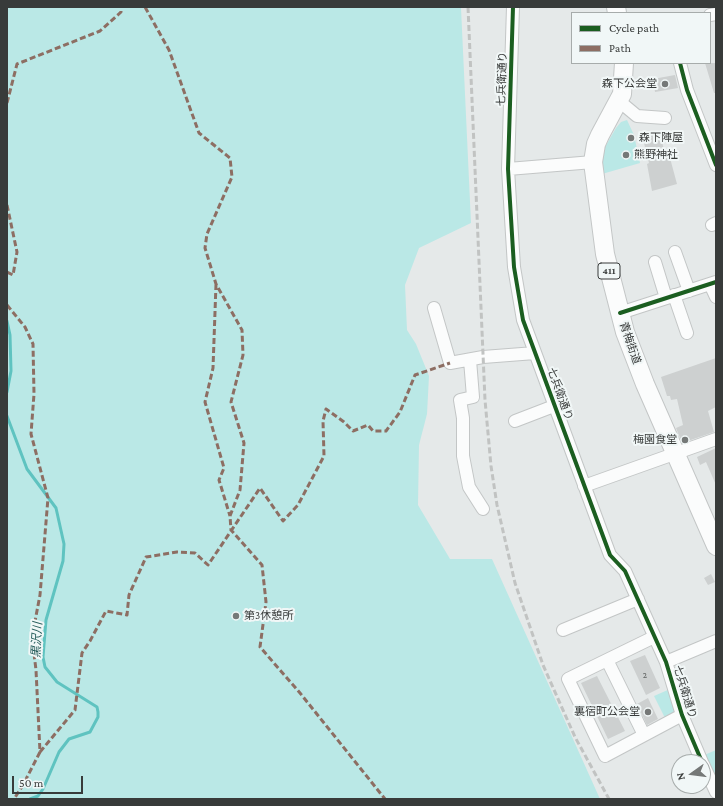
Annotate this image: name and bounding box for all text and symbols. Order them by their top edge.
legend [571,12,711,64]
text: Cycle path [609,21,659,35]
text: Path [609,41,631,55]
street label: 七兵衛通り [494,51,510,107]
place label: 森下公会堂 [602,77,657,91]
marker: 森下公会堂 [660,79,670,89]
place label: 森下陣屋 [639,131,683,145]
marker: 森下陣屋 [626,133,636,143]
place label: 熊野神社 [634,148,678,162]
marker: 熊野神社 [621,150,631,160]
road number: 411 [598,263,620,279]
street label: 青梅街道 [617,320,643,366]
street label: 七兵衛通り [544,366,576,422]
place label: 梅園食堂 [633,433,677,447]
marker: 梅園食堂 [680,435,690,445]
place label: 第3休憩所 [244,609,293,623]
marker: 第3休憩所 [231,611,241,621]
water label: 黒沢川 [29,622,45,658]
street label: 七兵衛通り [671,664,699,720]
house number: 2 [643,670,647,680]
place label: 裏宿町公会堂 [574,705,640,719]
marker: 裏宿町公会堂 [643,707,653,717]
north arrow [671,754,711,794]
scale bar [14,768,85,794]
text: N [674,772,687,782]
text: 50 m [19,776,43,790]

